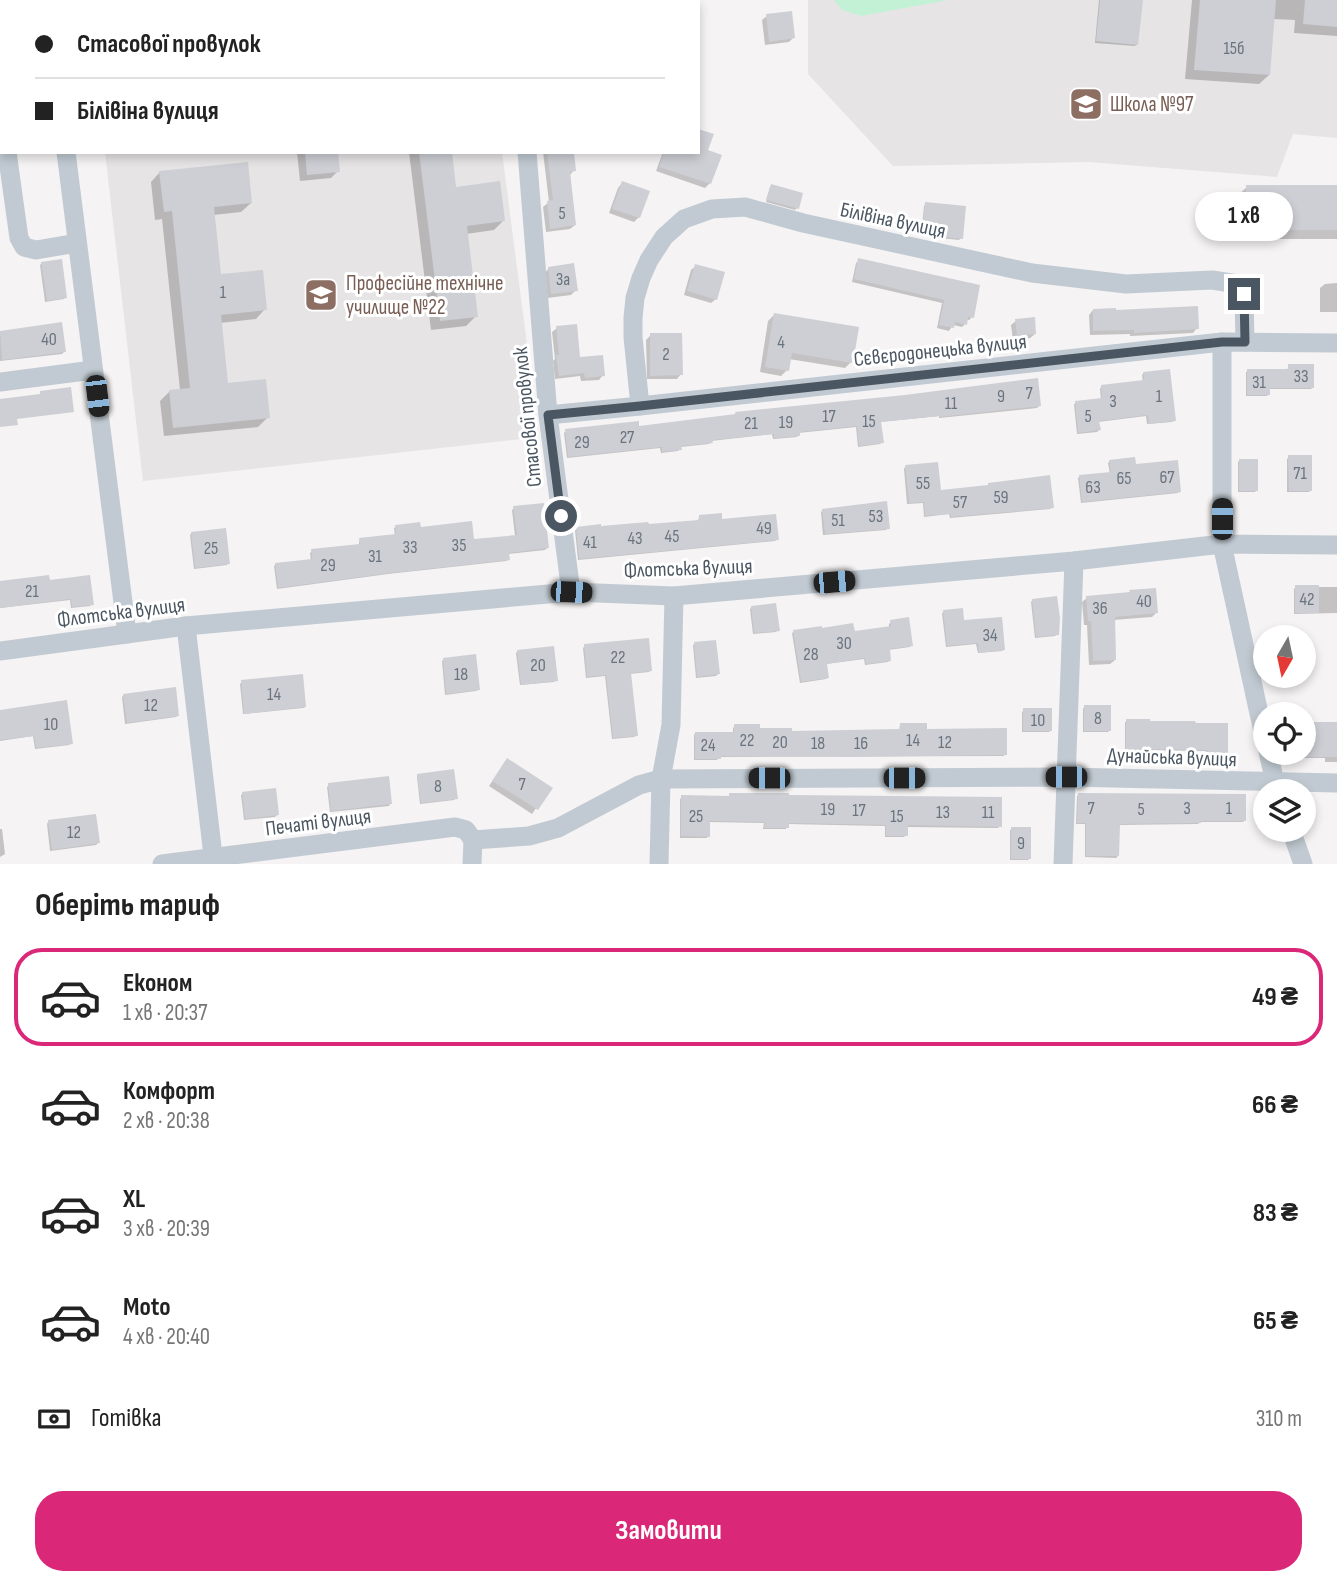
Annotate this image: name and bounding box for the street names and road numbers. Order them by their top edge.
street label: Білівіна вулиця [838,197,948,244]
street label: Сєвєродонецька вулиця [852,329,1028,372]
street label: Стасової провулок [508,346,547,488]
street label: Флотська вулиця [623,554,753,583]
street label: Флотська вулиця [56,592,187,633]
street label: Дунайська вулиця [1107,743,1237,772]
street label: Печаті вулиця [264,804,372,841]

